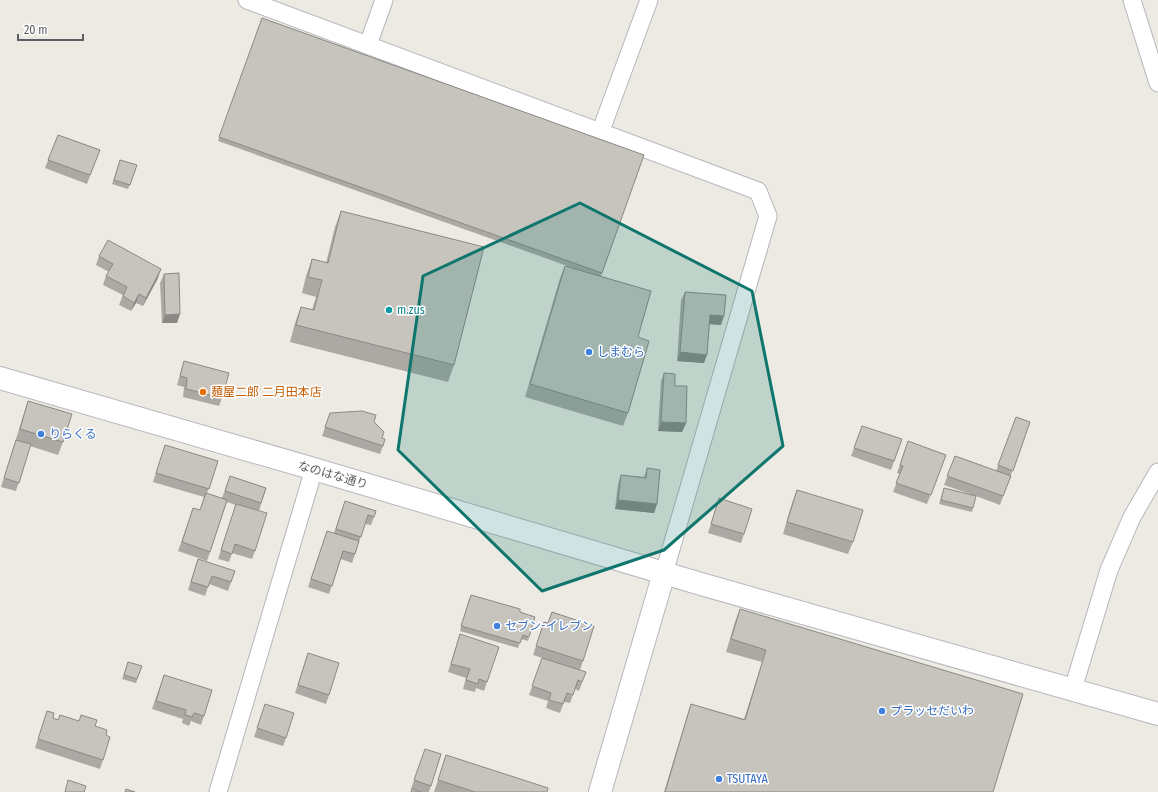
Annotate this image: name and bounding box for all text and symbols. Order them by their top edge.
scale bar [18,16,83,42]
text: 20 m [24,23,48,37]
place label: m.zus [397,303,425,317]
marker: m.zus [384,305,394,315]
place label: しまむら [597,345,645,359]
marker: しまむら [584,347,594,357]
place label: 麺屋二郎 二月田本店 [211,385,322,399]
marker: 麺屋二郎 二月田本店 [198,387,208,397]
place label: りらくる [49,427,97,441]
marker: りらくる [36,429,46,439]
street label: なのはな通り [296,458,370,492]
place label: セブン-イレブン [505,619,593,633]
marker: セブン-イレブン [492,621,502,631]
place label: プラッセだいわ [890,704,974,718]
marker: プラッセだいわ [877,706,887,716]
place label: TSUTAYA [727,772,768,786]
marker: TSUTAYA [714,774,724,784]

